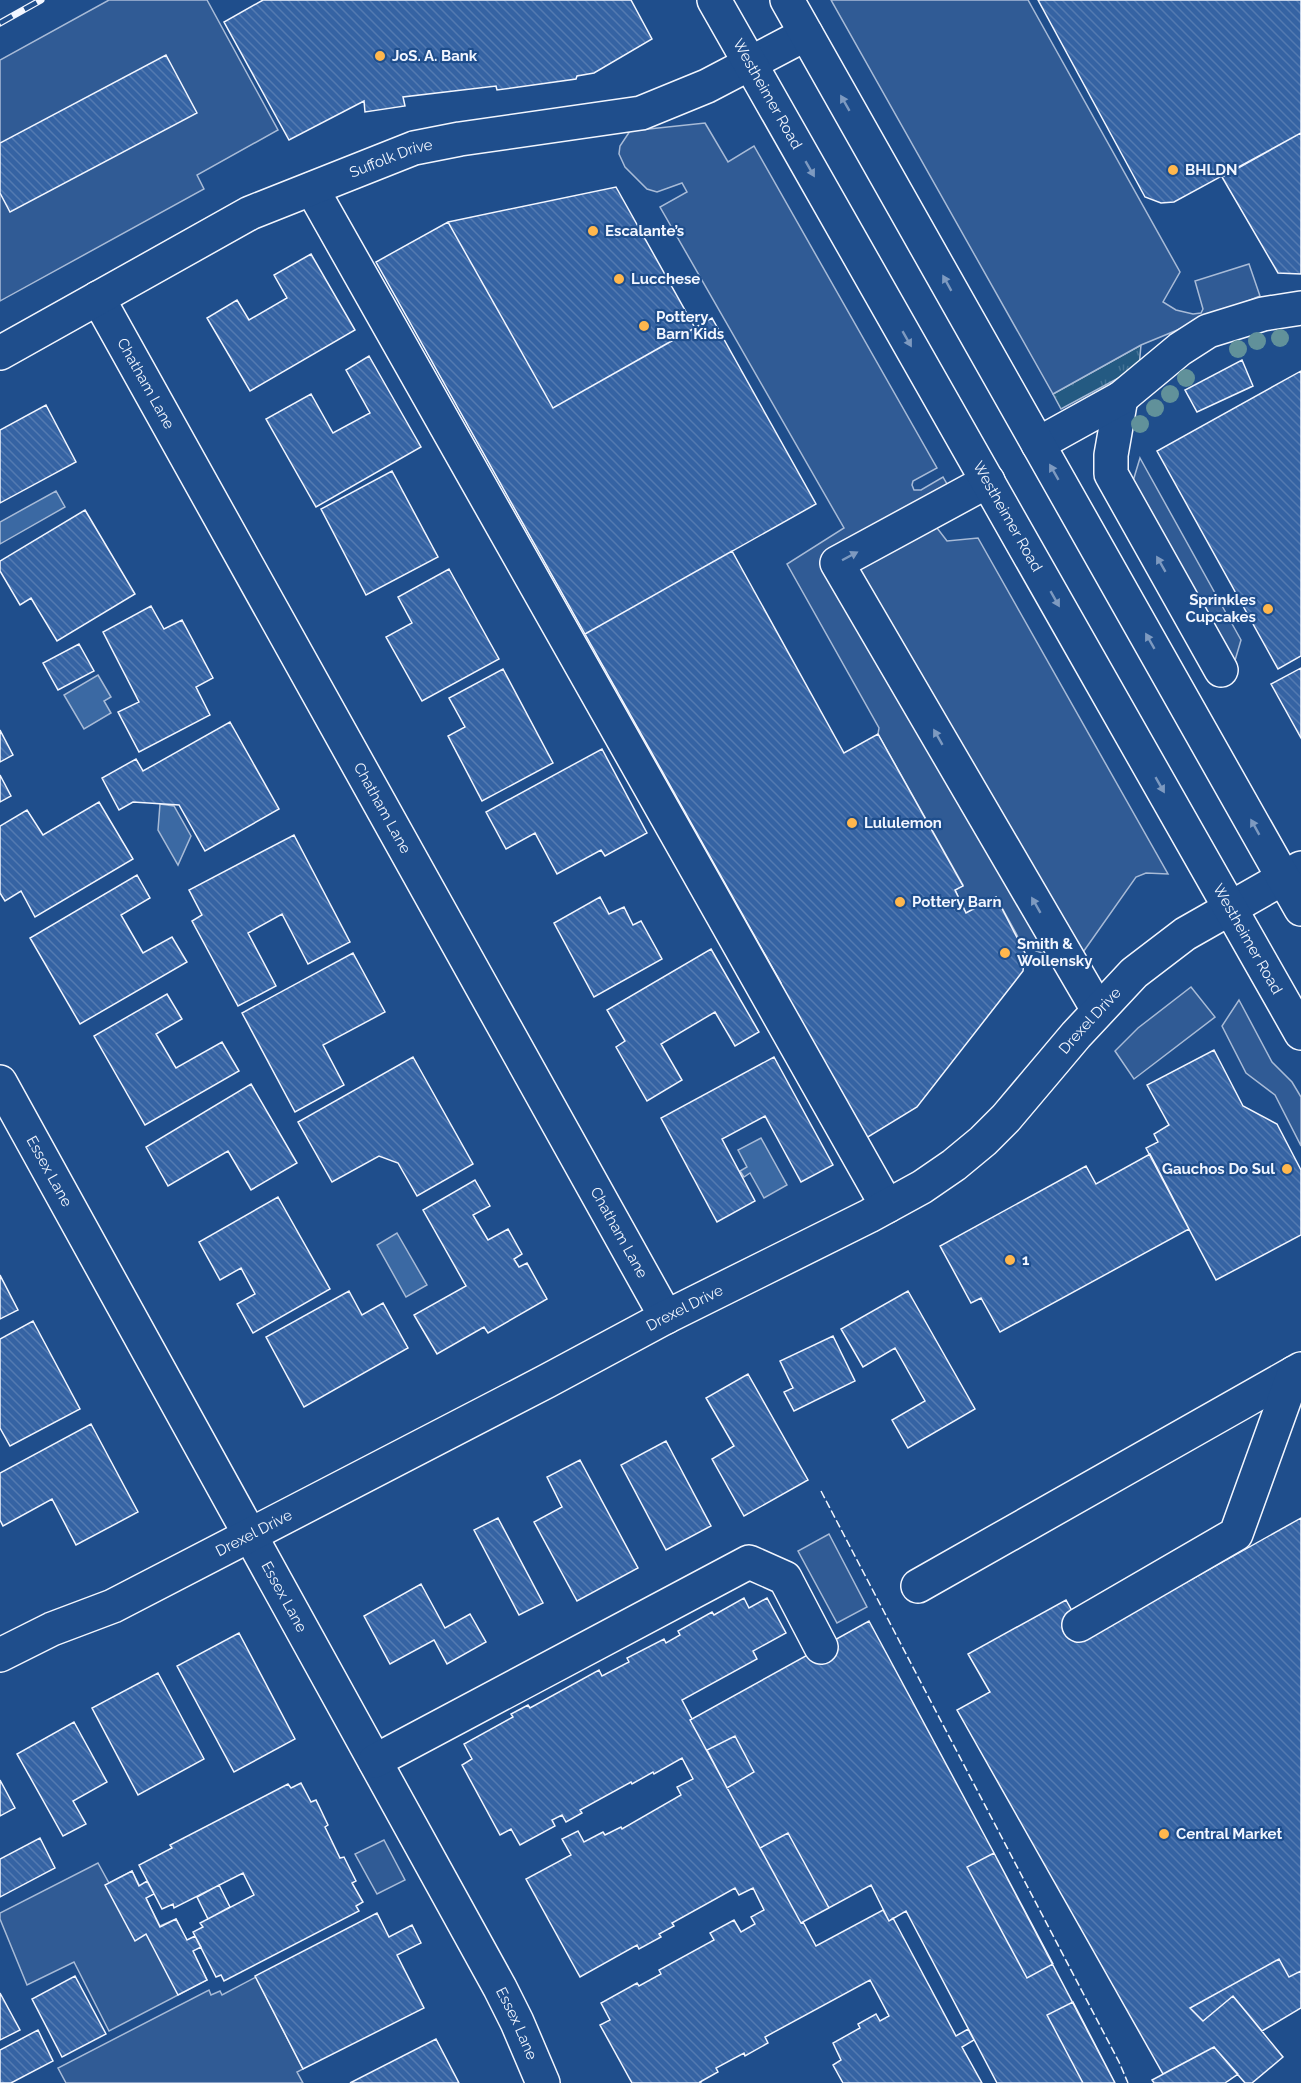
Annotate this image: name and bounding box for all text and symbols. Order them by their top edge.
street label: Westheimer Road [729,36,806,152]
place label: JoS. A. Bank [392,47,478,65]
marker: JoS. A. Bank [373,49,387,63]
one-way arrow [840,95,851,111]
street label: Suffolk Drive [347,136,434,182]
one-way arrow [805,161,816,177]
place label: BHLDN [1185,161,1237,179]
marker: BHLDN [1166,163,1180,177]
place label: Escalante’s [605,222,684,240]
marker: Escalante’s [586,224,600,238]
place label: Lucchese [631,270,700,288]
marker: Lucchese [612,272,626,286]
one-way arrow [943,275,953,292]
place label: Pottery Barn Kids [656,308,724,343]
marker: Pottery Barn Kids [637,319,651,333]
one-way arrow [902,330,912,347]
street label: Chatham Lane [113,335,178,432]
street label: Westheimer Road [969,458,1046,575]
one-way arrow [1049,463,1059,480]
one-way arrow [842,551,859,561]
one-way arrow [1156,556,1166,573]
one-way arrow [1050,591,1060,608]
place label: Sprinkles Cupcakes [1185,591,1256,626]
marker: Sprinkles Cupcakes [1261,602,1275,616]
one-way arrow [1145,632,1155,649]
one-way arrow [933,728,943,745]
street label: Chatham Lane [350,759,415,857]
one-way arrow [1155,777,1165,794]
place label: Lululemon [864,814,942,832]
marker: Lululemon [845,816,859,830]
one-way arrow [1250,818,1260,835]
street label: Westheimer Road [1209,881,1286,997]
place label: Pottery Barn [912,893,1001,911]
marker: Pottery Barn [893,895,907,909]
one-way arrow [1032,897,1042,914]
place label: Smith & Wollensky [1017,935,1093,970]
marker: Smith & Wollensky [998,946,1012,960]
street label: Drexel Drive [1055,984,1125,1057]
street label: Essex Lane [23,1133,76,1210]
place label: Gauchos Do Sul [1162,1160,1275,1178]
marker: Gauchos Do Sul [1280,1162,1294,1176]
street label: Chatham Lane [586,1184,652,1281]
place label: 1 [1022,1251,1030,1269]
marker: 1 [1003,1253,1017,1267]
street label: Drexel Drive [643,1281,726,1335]
street label: Drexel Drive [213,1506,295,1560]
street label: Essex Lane [257,1558,311,1635]
place label: Central Market [1176,1825,1283,1843]
marker: Central Market [1157,1827,1171,1841]
street label: Essex Lane [492,1984,541,2063]

